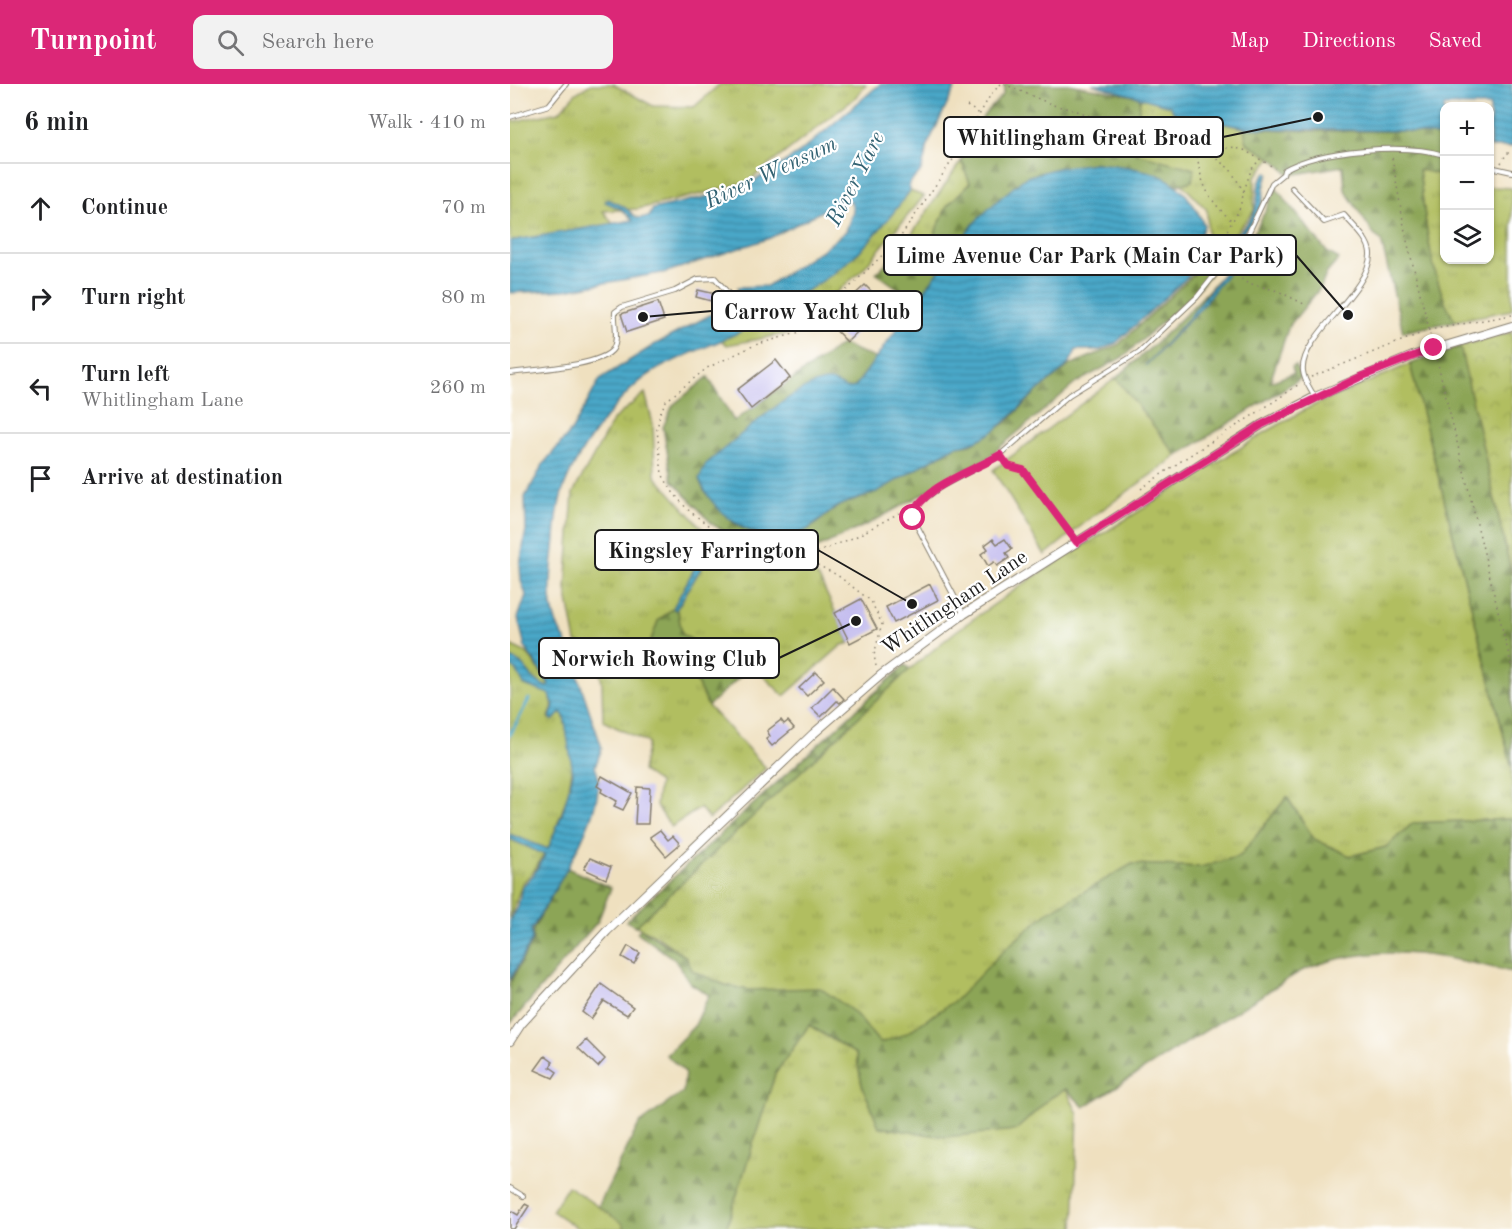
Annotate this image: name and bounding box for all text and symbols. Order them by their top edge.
search box [193,15,613,69]
icon: search [214,26,247,59]
text: Turnpoint [30,28,157,56]
text: Search here [262,31,374,53]
text: Map [1230,31,1269,52]
text: Directions [1302,31,1396,52]
text: Saved [1429,31,1482,52]
map controls [1440,102,1494,264]
button: + [1440,102,1494,156]
text: 6 min [24,110,89,136]
text: Walk · 410 m [367,113,486,133]
callout: Whitlingham Great Broad [944,117,1223,157]
water label: River Yare [822,128,889,231]
text: Whitlingham Great Broad [956,128,1212,150]
water label: River Wensum [701,133,841,214]
button: − [1440,156,1494,210]
icon: ahead [24,192,57,225]
text: Continue [81,197,168,219]
text: 70 m [441,198,486,218]
button: layers [1440,210,1494,264]
callout: Lime Avenue Car Park (Main Car Park) [884,235,1296,275]
text: Lime Avenue Car Park (Main Car Park) [896,246,1284,268]
icon: right [24,282,57,315]
text: Turn right [81,287,185,309]
text: 80 m [441,288,486,308]
callout: Carrow Yacht Club [712,291,922,331]
text: Carrow Yacht Club [724,302,910,324]
route end [1420,334,1446,360]
text: Turn left [81,364,170,386]
icon: left [24,372,57,405]
text: 260 m [430,378,486,398]
text: Whitlingham Lane [81,391,244,411]
icon: arrive [24,462,57,495]
text: Arrive at destination [81,467,283,489]
route start [899,504,925,530]
callout: Kingsley Farrington [595,530,818,570]
text: Kingsley Farrington [608,541,806,563]
street label: Whitlingham Lane [878,547,1032,659]
callout: Norwich Rowing Club [539,638,779,678]
text: Norwich Rowing Club [551,649,767,671]

